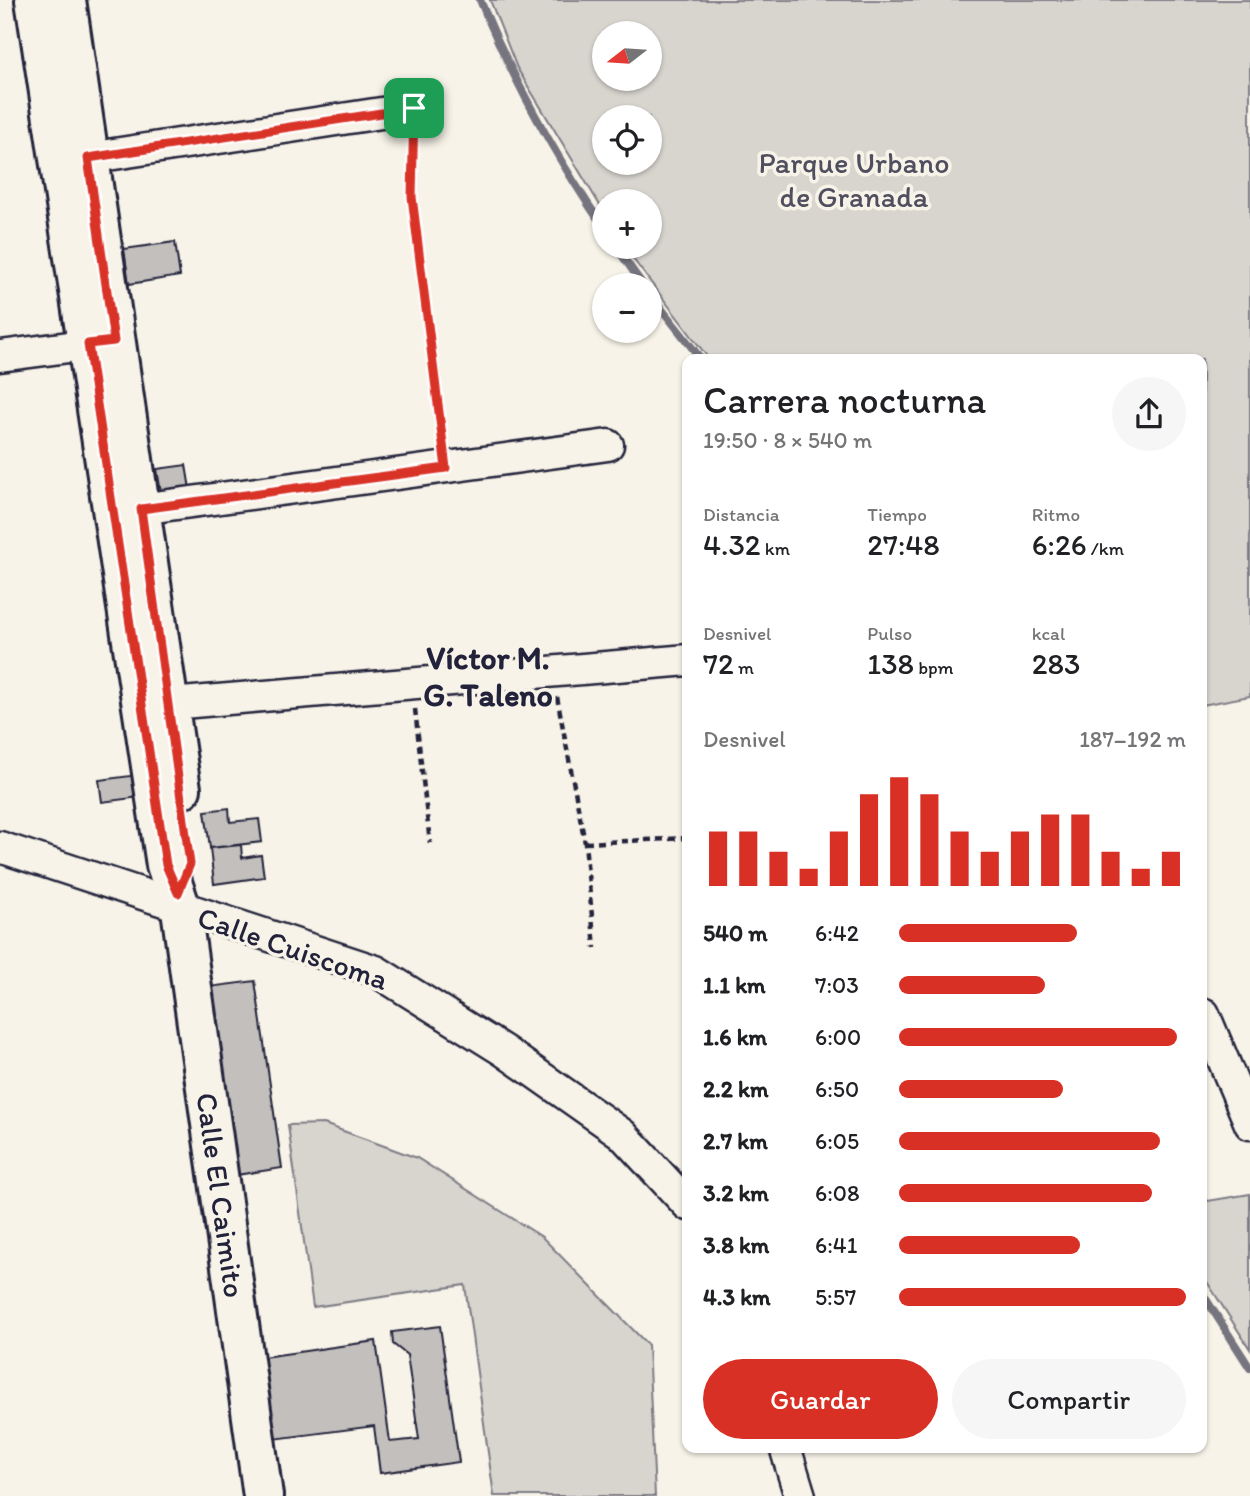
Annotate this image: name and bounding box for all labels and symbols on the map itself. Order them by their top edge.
north arrow [592,21,662,91]
pin [384,78,444,138]
park label: Parque Urbano de Granada [759,144,949,215]
district label: Víctor M. G. Taleno [423,639,553,714]
street label: Calle Cuiscoma [193,898,394,998]
street label: Calle El Caimito [188,1090,254,1300]

